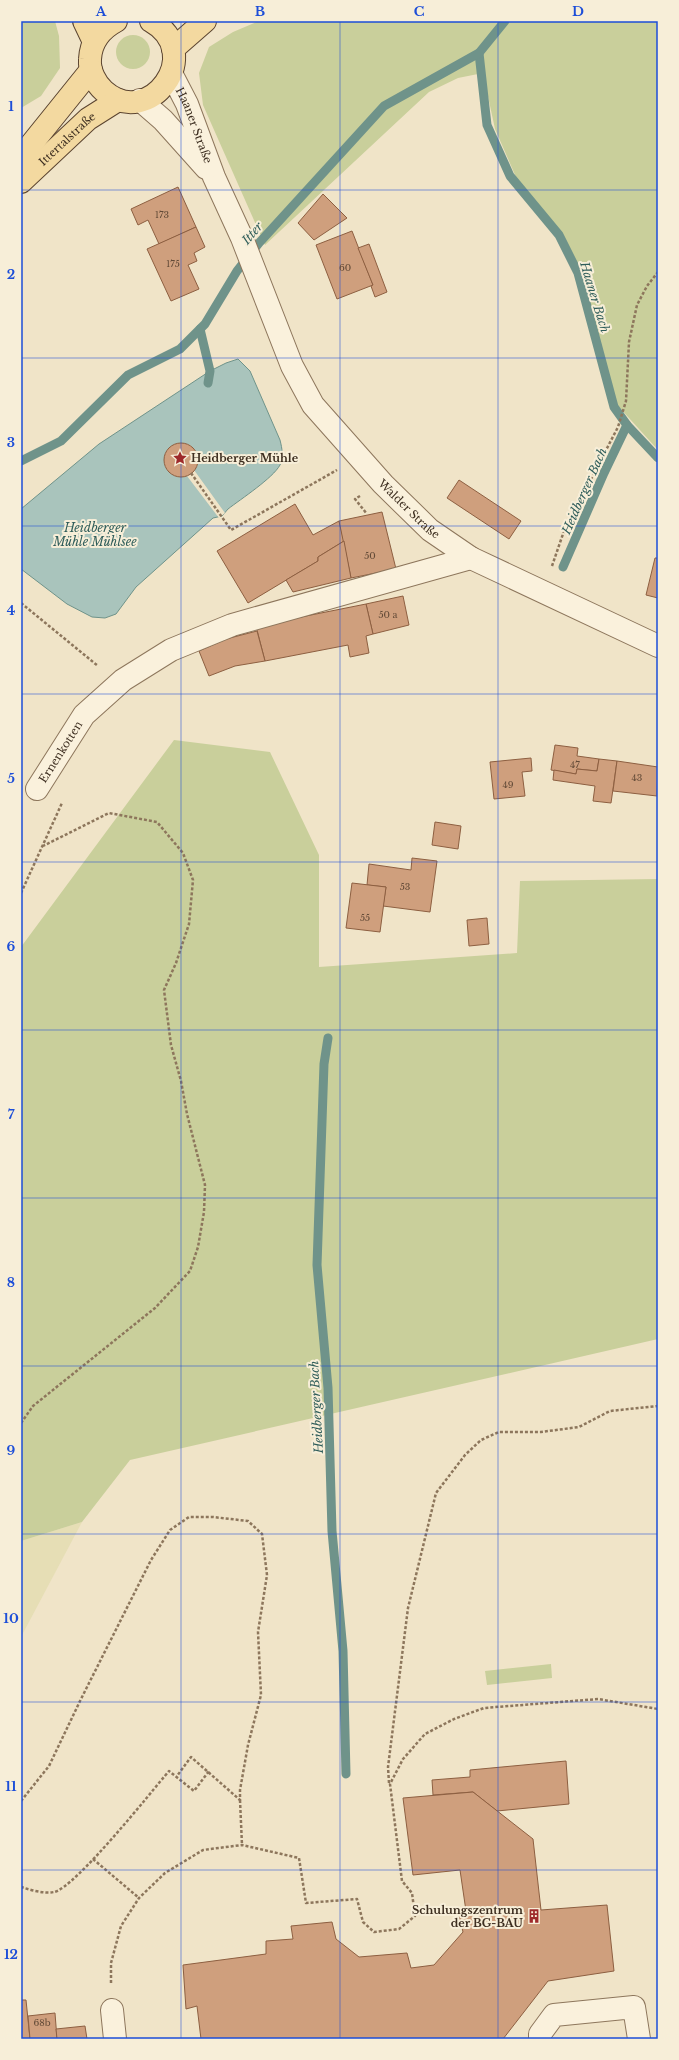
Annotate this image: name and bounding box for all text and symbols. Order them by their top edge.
text: A [95,3,107,20]
text: B [255,3,265,20]
text: C [414,3,425,20]
text: D [572,3,584,20]
street label: Haaner Straße [172,85,215,165]
text: 1 [8,98,14,115]
street label: Ittertalstraße [36,109,98,169]
house number: 173 [155,209,169,220]
water label: Itter [238,219,266,248]
house number: 175 [166,258,180,269]
water label: Haaner Bach [577,259,613,334]
house number: 60 [339,262,351,273]
text: 2 [7,266,15,283]
text: 3 [7,434,15,451]
water label: Heidberger Bach [558,445,610,537]
place icon: Heidberger Mühle [172,450,188,466]
place label: Heidberger Mühle [191,451,299,465]
street label: Walder Straße [375,476,442,542]
water label: Heidberger Mühle Mühlsee [52,520,137,549]
house number: 50 [364,550,376,561]
text: 4 [7,602,16,619]
house number: 50 a [378,609,398,620]
street label: Ernenkotten [36,718,86,785]
house number: 47 [570,759,580,770]
text: 5 [7,770,15,787]
house number: 43 [632,772,642,783]
house number: 49 [502,779,514,790]
house number: 53 [400,881,410,892]
house number: 55 [360,912,370,923]
text: 6 [7,938,16,955]
text: 7 [8,1106,15,1123]
text: 8 [7,1274,15,1291]
water label: Heidberger Bach [306,1360,326,1455]
text: 9 [7,1442,16,1459]
text: 10 [3,1610,19,1627]
text: 11 [5,1778,17,1795]
place label: Schulungszentrum der BG-BAU [412,1903,523,1930]
building icon: Schulungszentrum der BG-BAU [526,1908,542,1924]
text: 12 [4,1946,18,1963]
house number: 68b [33,2017,51,2028]

